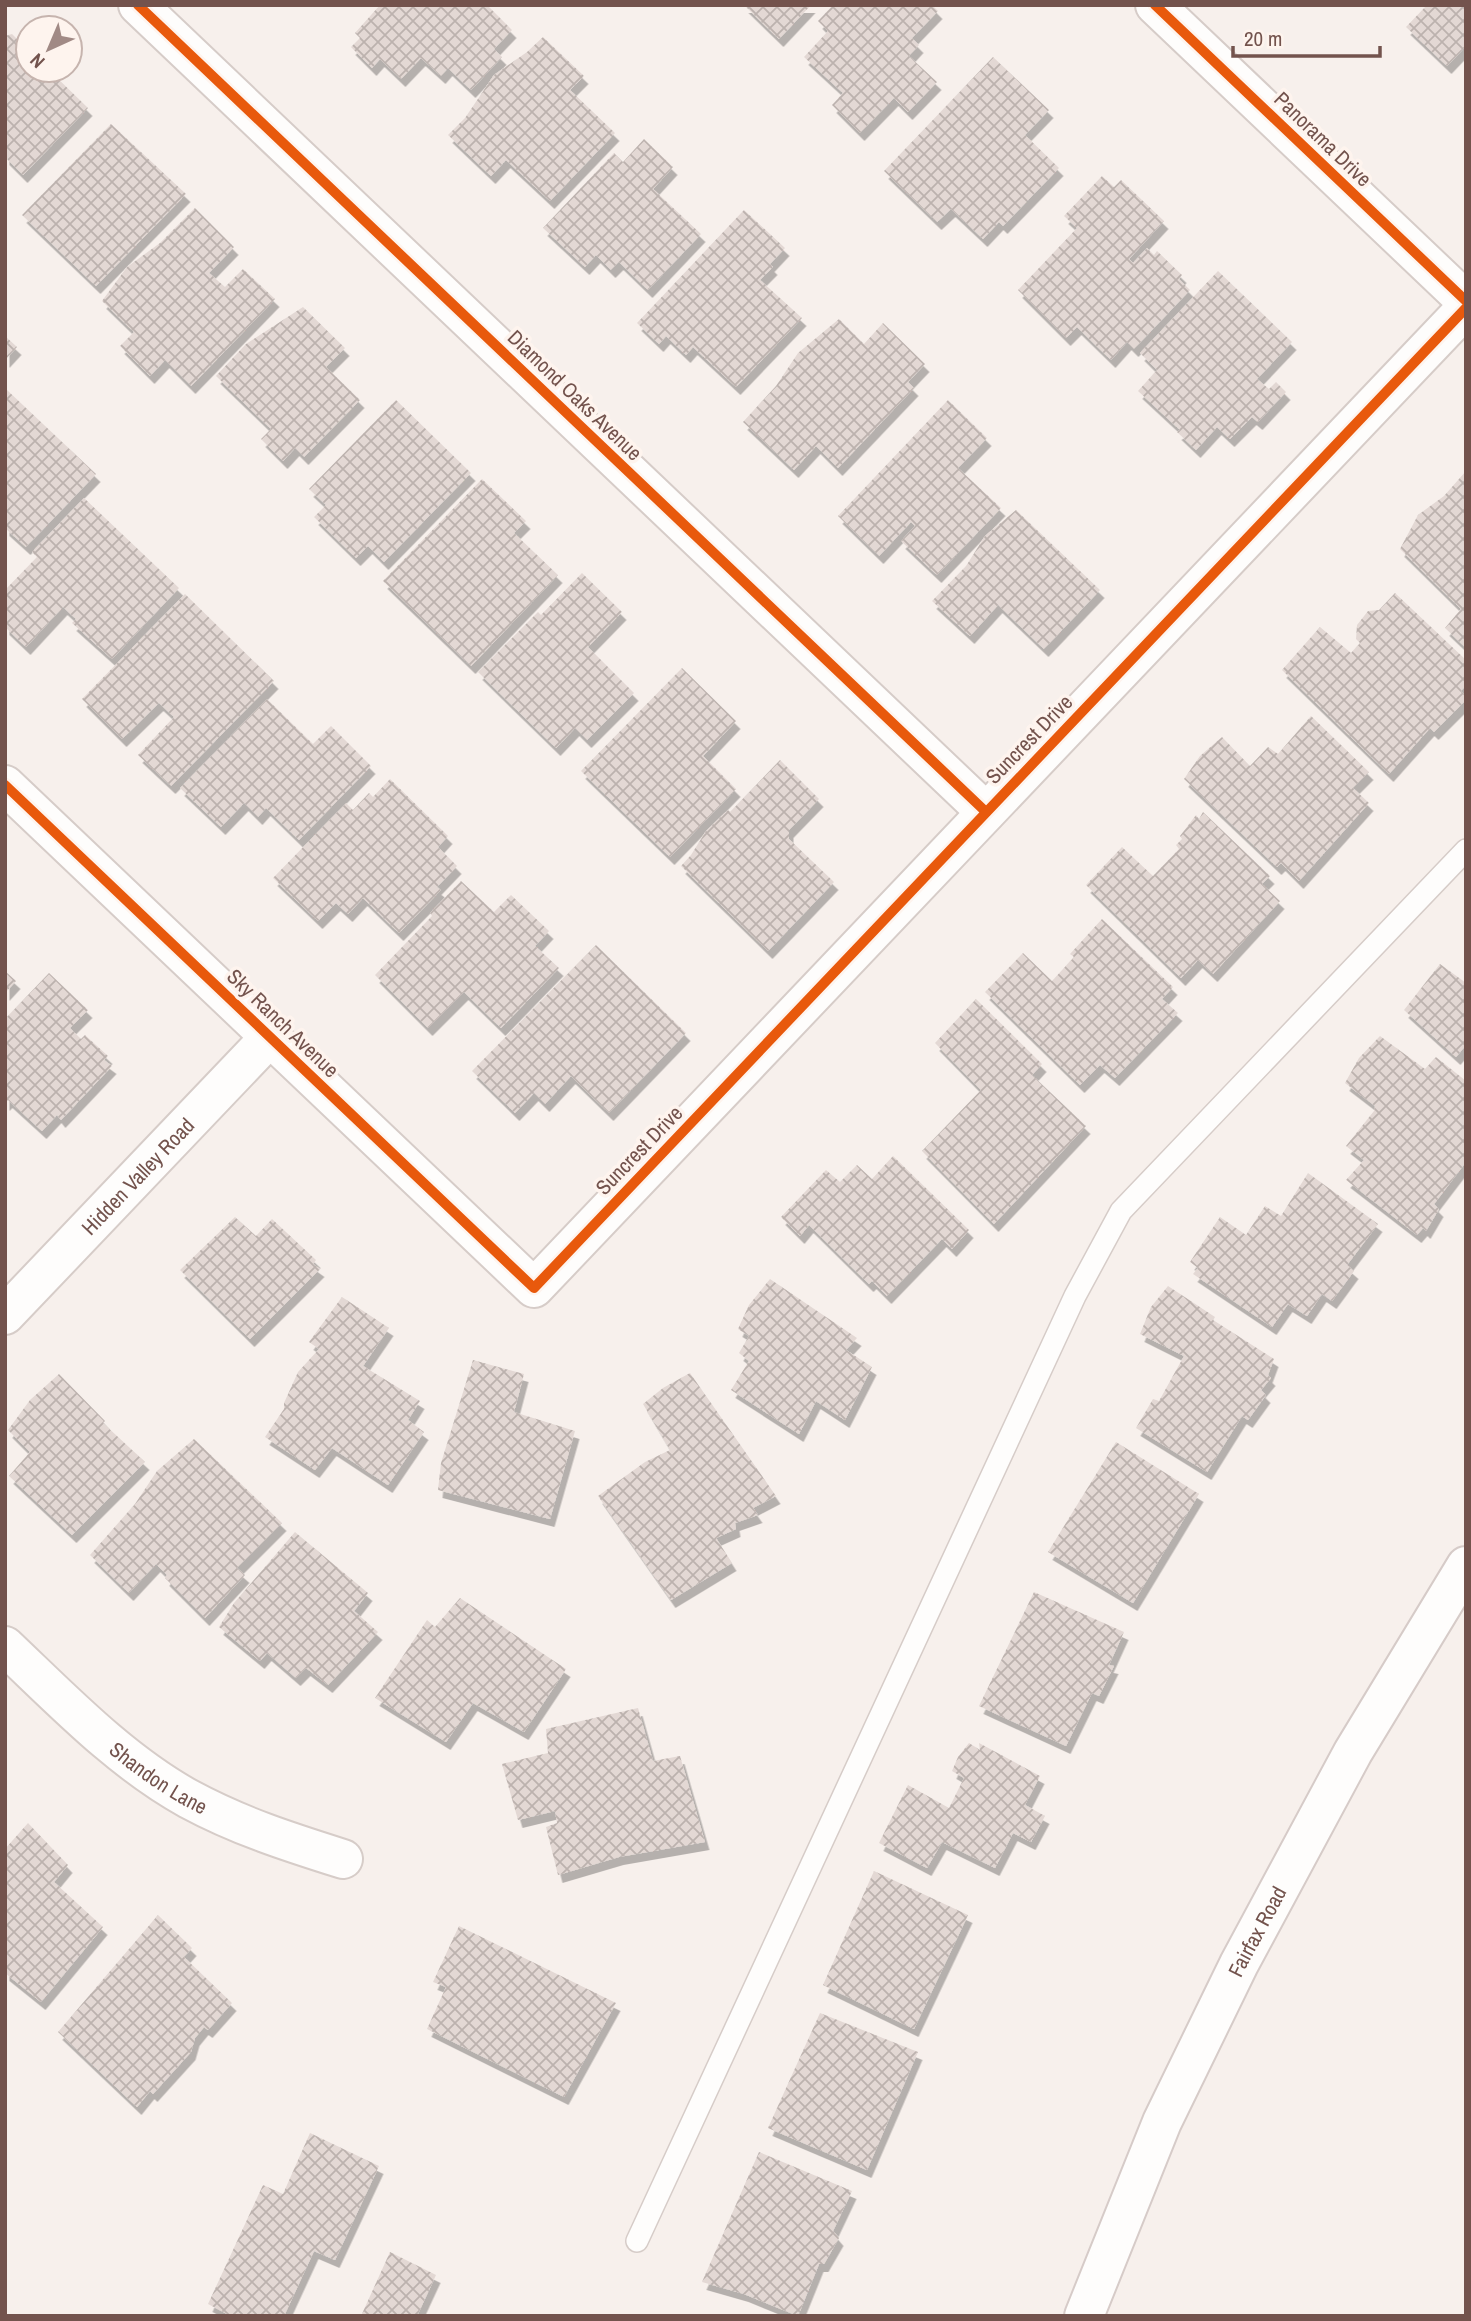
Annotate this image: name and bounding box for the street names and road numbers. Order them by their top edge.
street label: Panorama Drive [1268,85,1378,193]
street label: Diamond Oaks Avenue [501,323,649,467]
street label: Suncrest Drive [979,688,1079,790]
street label: Sky Ranch Avenue [221,962,345,1084]
street label: Suncrest Drive [589,1099,689,1201]
street label: Hidden Valley Road [75,1111,200,1241]
street label: Shandon Lane [104,1735,212,1821]
street label: Fairfax Road [1221,1881,1293,1981]

